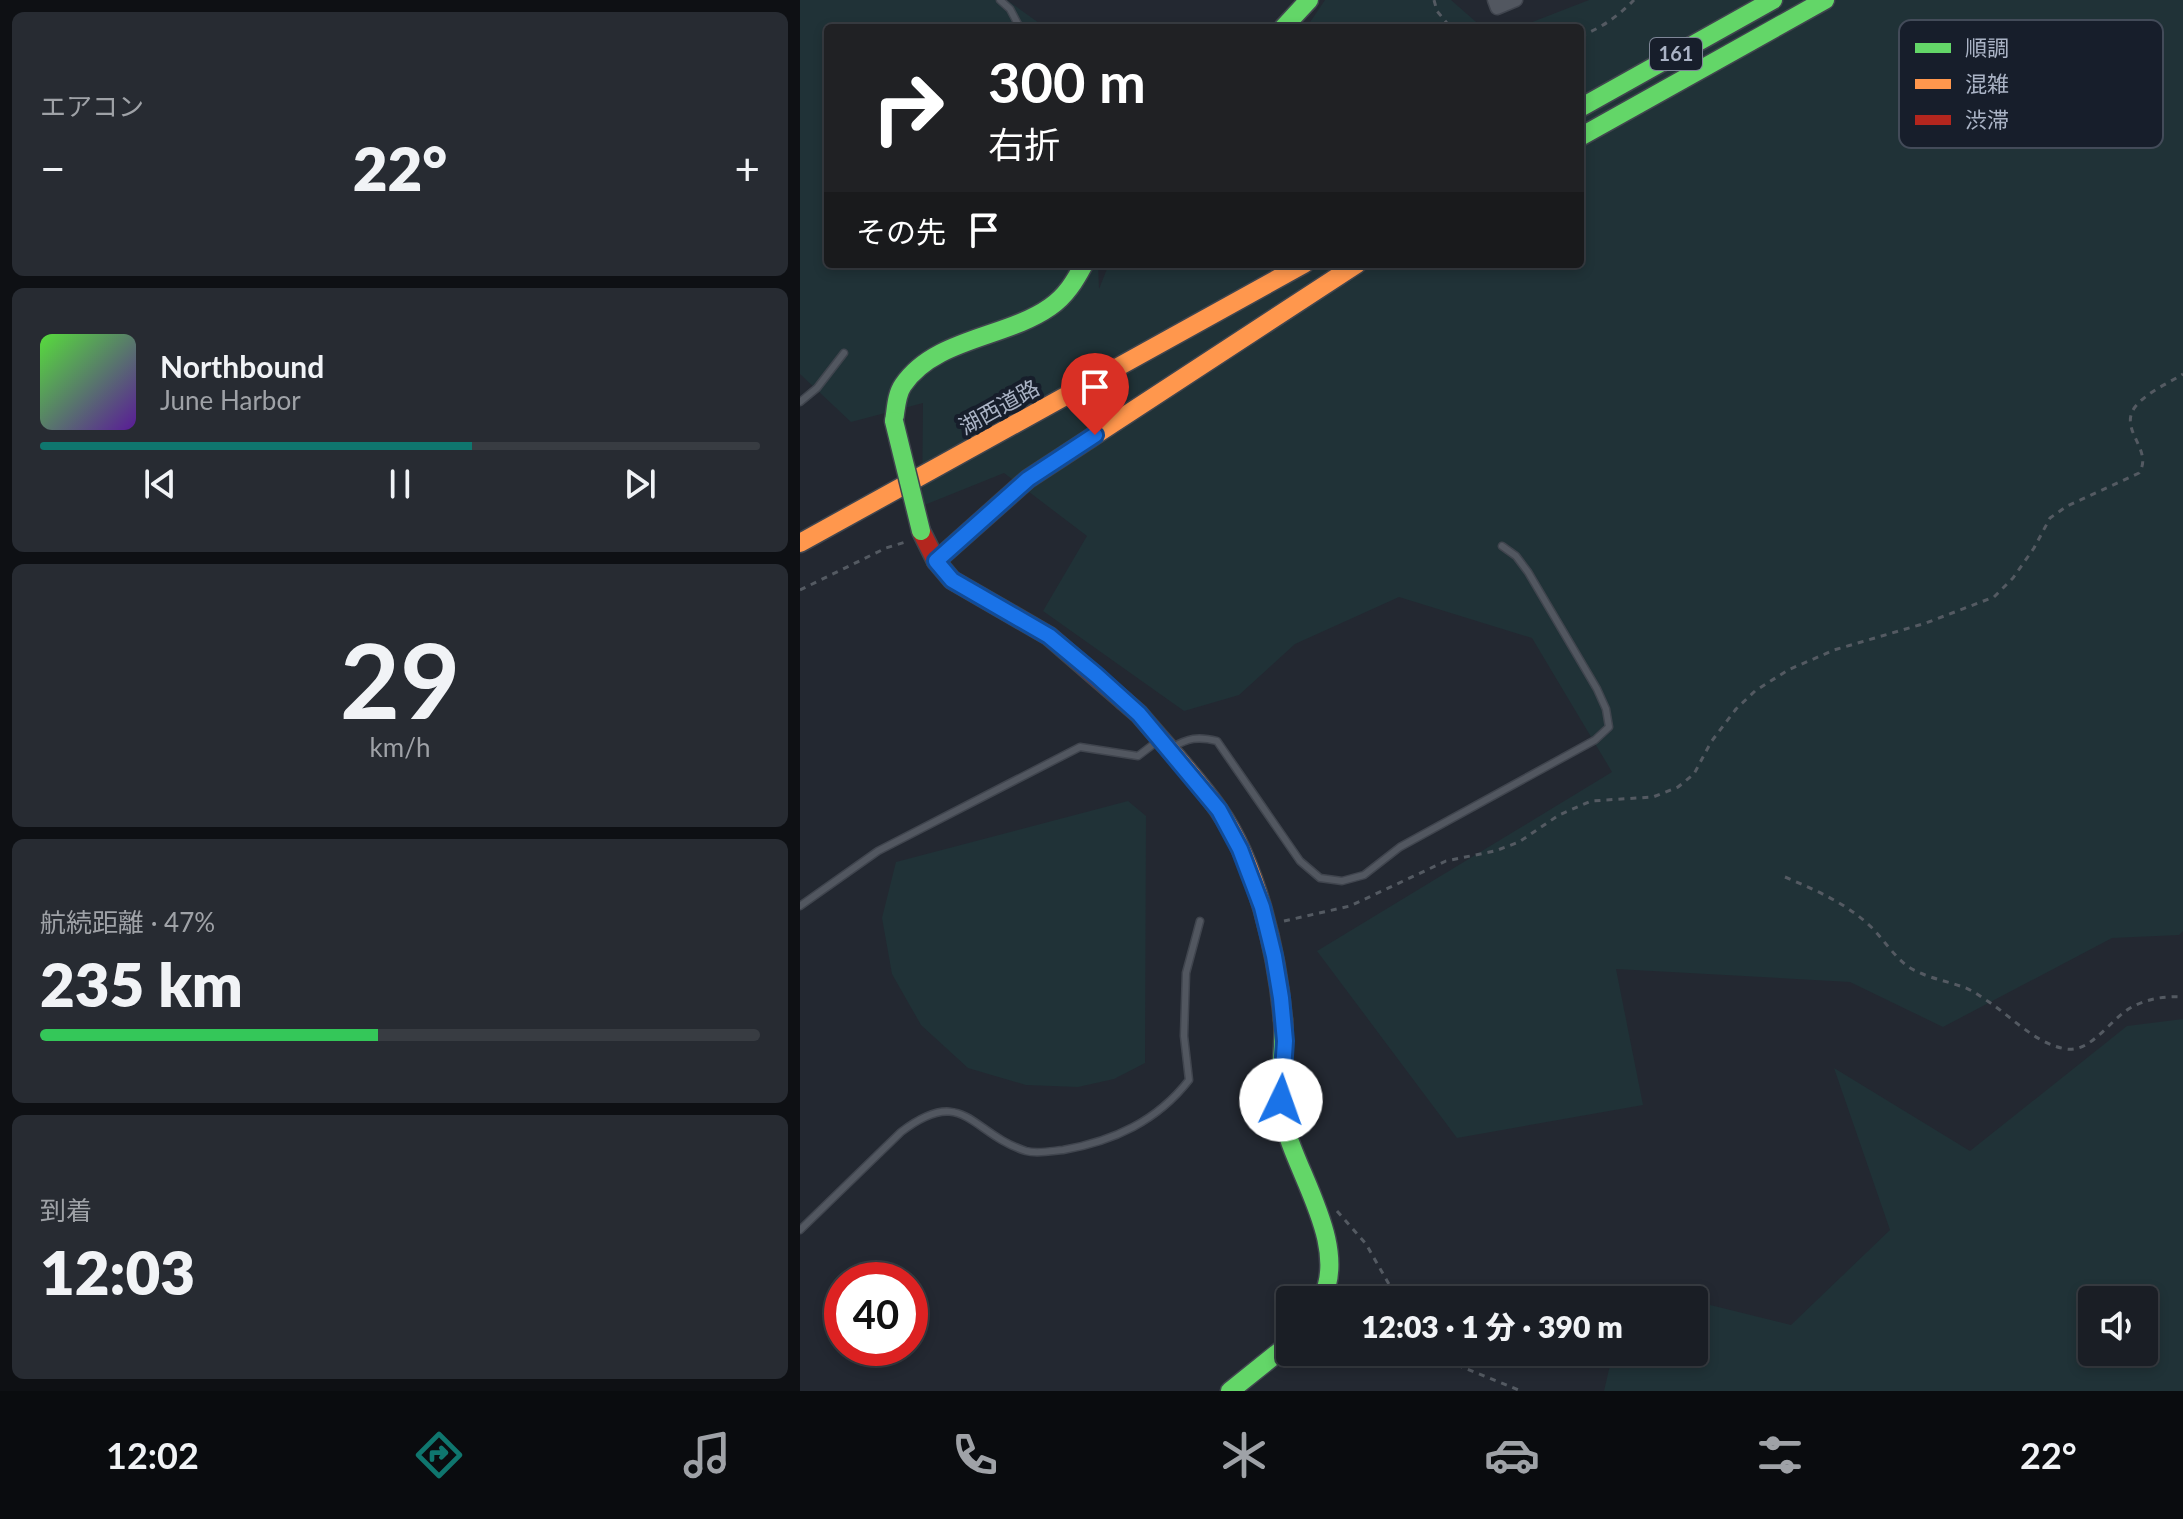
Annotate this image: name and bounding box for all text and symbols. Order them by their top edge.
legend [1899,20,2163,148]
text: 順調 [1965,34,2009,61]
road number: 161 [1650,38,1702,70]
text: 300 m [988,48,1146,115]
icon: right [856,56,960,160]
text: 混雑 [1965,70,2009,97]
text: エアコン [40,90,144,122]
text: 渋滞 [1965,106,2009,133]
text: 右折 [988,122,1060,166]
text: 22° [353,132,447,204]
text: − [40,142,66,194]
text: + [734,142,760,194]
icon: arrive [962,208,1006,252]
text: その先 [856,213,946,249]
text: Northbound [160,348,324,384]
pin [1061,353,1129,435]
icon: arrive [1073,365,1117,409]
street label: 湖西道路 [954,373,1044,440]
text: June Harbor [160,384,301,416]
icon: previous [138,462,182,506]
icon: pause [378,462,422,506]
icon: next [618,462,662,506]
text: 29 [340,616,460,741]
text: km/h [370,731,430,763]
text: 航続距離 · 47% [40,906,215,938]
text: 235 km [40,948,243,1020]
position arrow [1239,1058,1323,1142]
text: 到着 [40,1194,92,1226]
text: 12:03 [40,1236,195,1308]
speed limit sign: 40 [824,1262,928,1366]
map controls [2078,1286,2158,1366]
button: sound [2078,1286,2158,1366]
text: 12:03 · 1 分 · 390 m [1361,1308,1623,1344]
icon: directions [411,1427,467,1483]
icon: music [679,1427,735,1483]
icon: phone [947,1427,1003,1483]
icon: climate [1216,1427,1272,1483]
icon: car [1484,1427,1540,1483]
icon: filters [1752,1427,1808,1483]
text: 12:02 [106,1433,199,1477]
text: 22° [2020,1433,2077,1477]

